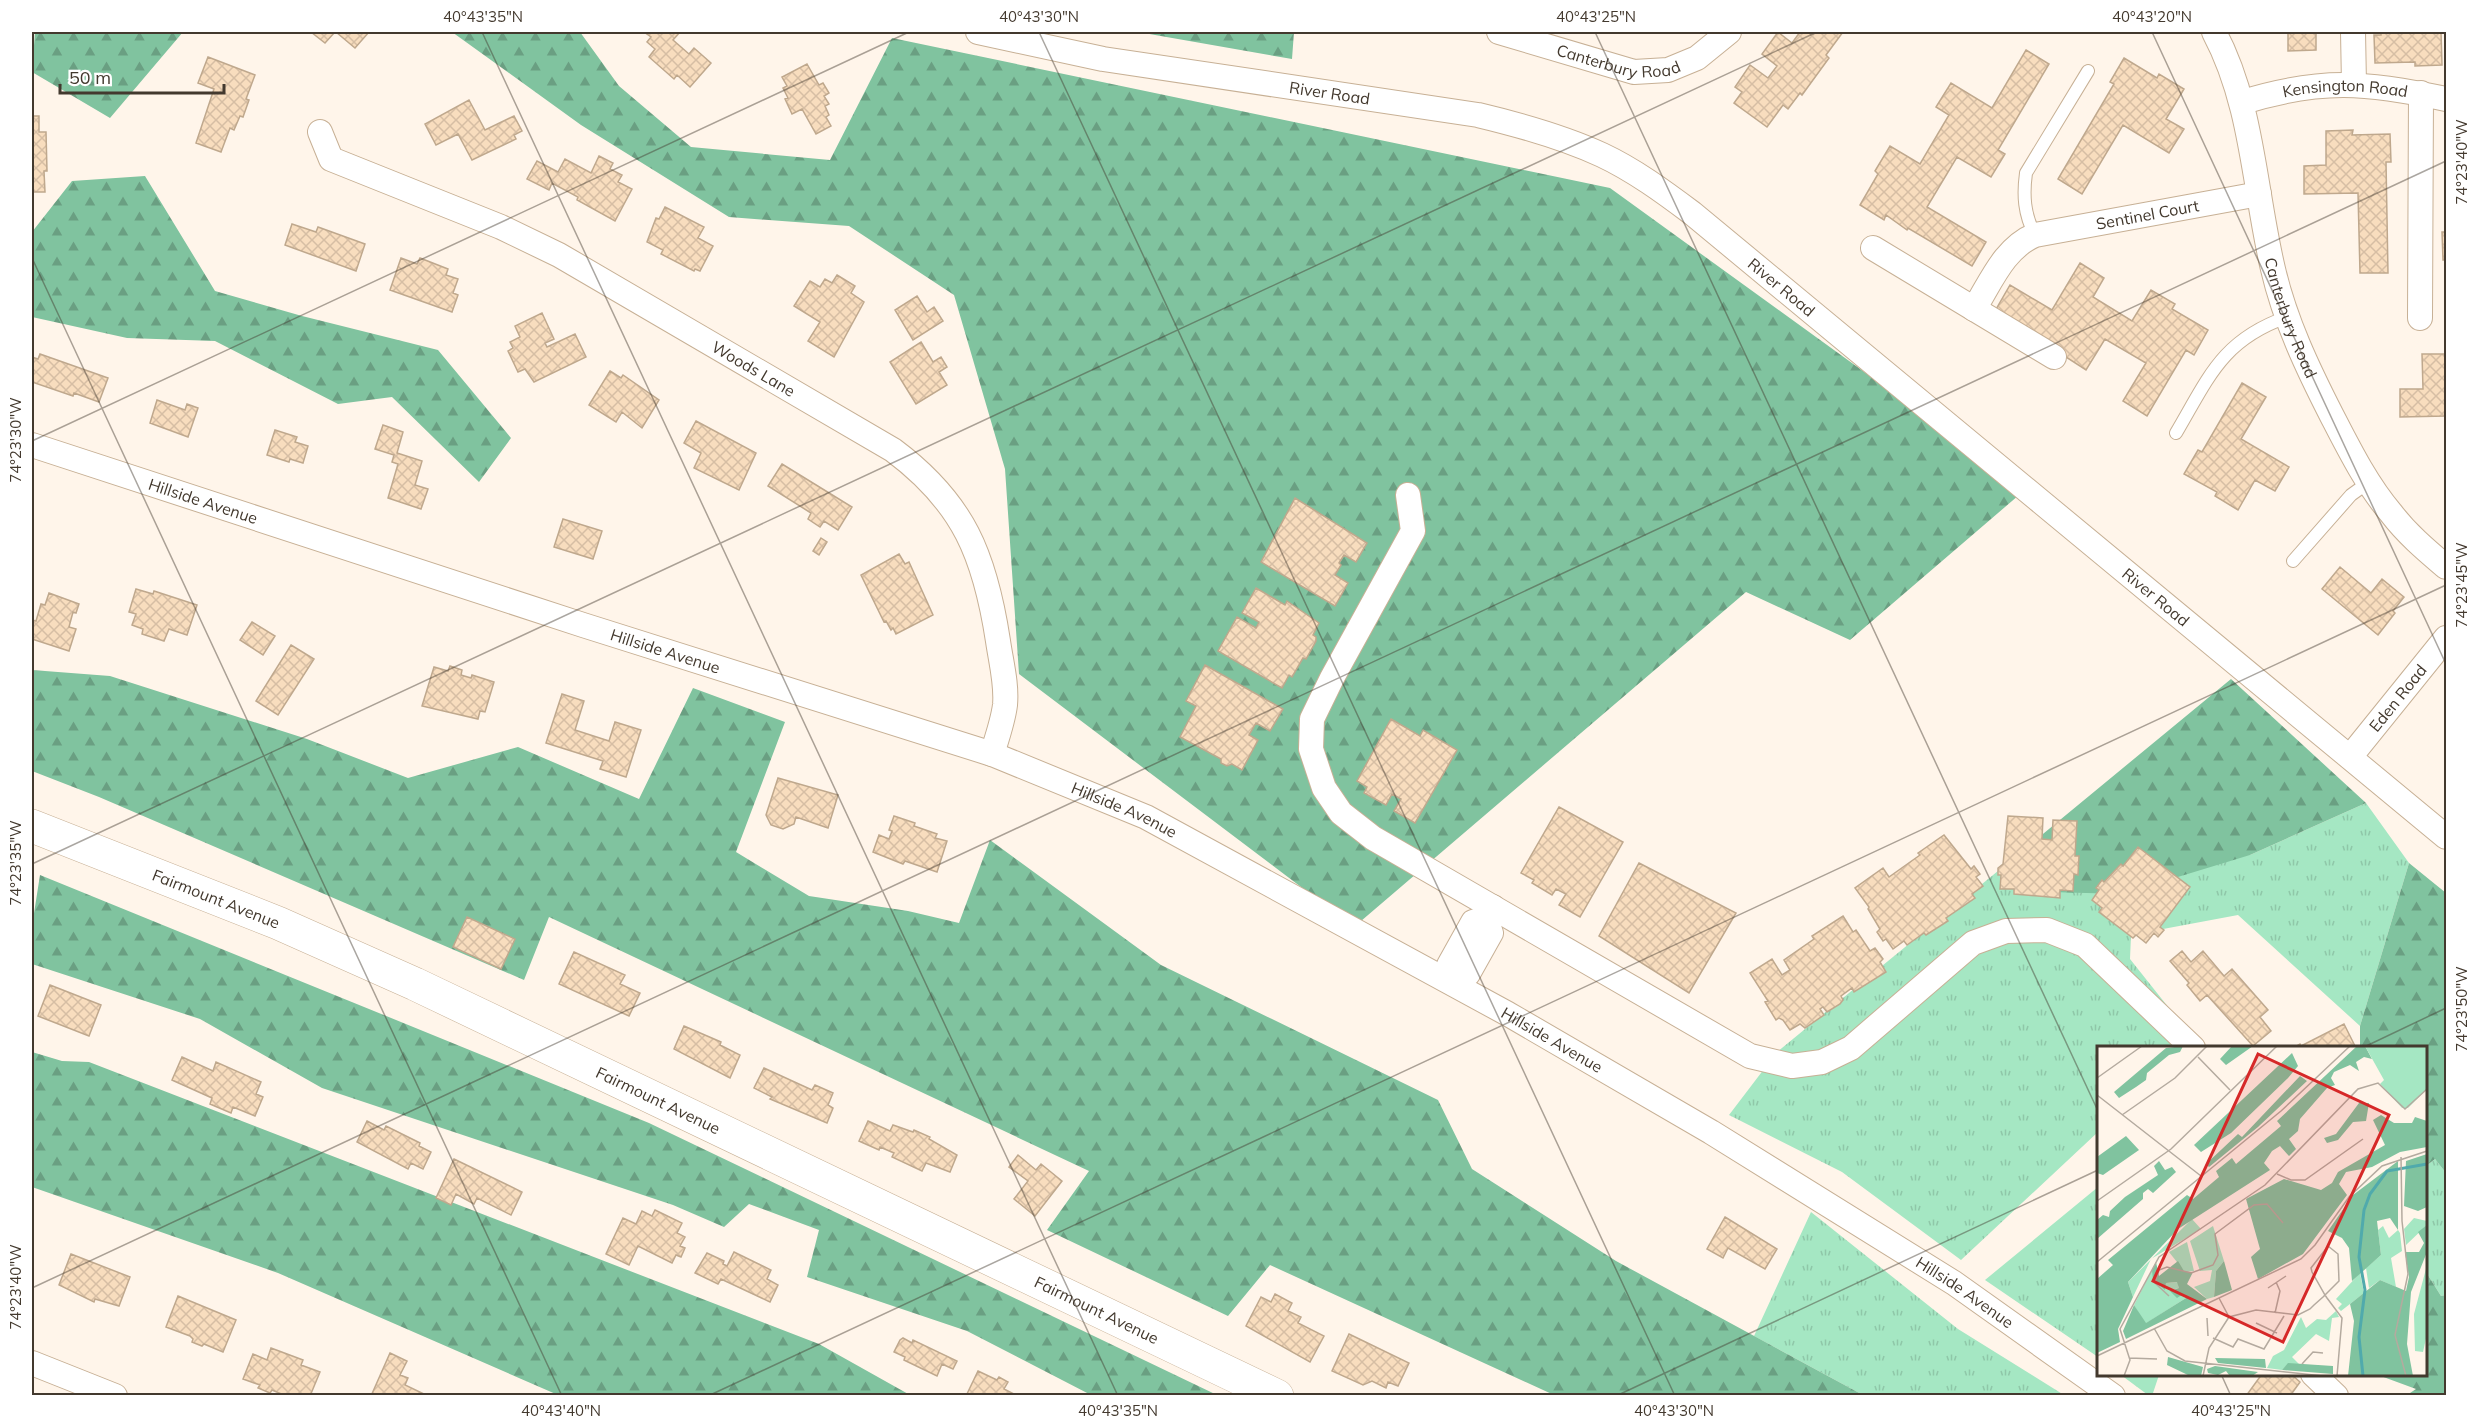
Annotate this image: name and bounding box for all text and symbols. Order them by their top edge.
text: 40°43'35"N [443,7,523,26]
text: 40°43'30"N [999,7,1079,26]
text: 40°43'25"N [1556,7,1636,26]
text: 40°43'20"N [2112,7,2192,26]
street label: Canterbury Road [1554,40,1683,83]
scale bar [60,57,224,95]
text: 50 m [69,66,111,89]
street label: Kensington Road [2281,75,2409,101]
street label: River Road [1288,77,1371,109]
text: 74°23'40"W [2452,119,2471,205]
street label: Sentinel Court [2094,195,2201,234]
street label: River Road [1744,253,1819,321]
street label: Canterbury Road [2261,255,2322,381]
street label: Woods Lane [708,336,799,401]
text: 74°23'30"W [6,397,25,483]
street label: Hillside Avenue [146,474,260,528]
text: 74°23'45"W [2452,542,2471,628]
street label: River Road [2118,563,2194,631]
street label: Hillside Avenue [608,624,723,678]
street label: Eden Road [2365,660,2431,735]
street label: Hillside Avenue [1068,778,1181,842]
text: 74°23'35"W [6,820,25,906]
street label: Fairmount Avenue [150,865,283,933]
text: 74°23'50"W [2452,966,2471,1052]
street label: Hillside Avenue [1498,1002,1606,1077]
inset map [2097,1046,2427,1376]
street label: Fairmount Avenue [593,1062,724,1138]
text: 74°23'40"W [6,1244,25,1330]
street label: Hillside Avenue [1912,1252,2018,1332]
street label: Fairmount Avenue [1031,1272,1162,1348]
text: 40°43'40"N [521,1401,601,1420]
text: 40°43'35"N [1078,1401,1158,1420]
text: 40°43'30"N [1634,1401,1714,1420]
text: 40°43'25"N [2191,1401,2271,1420]

